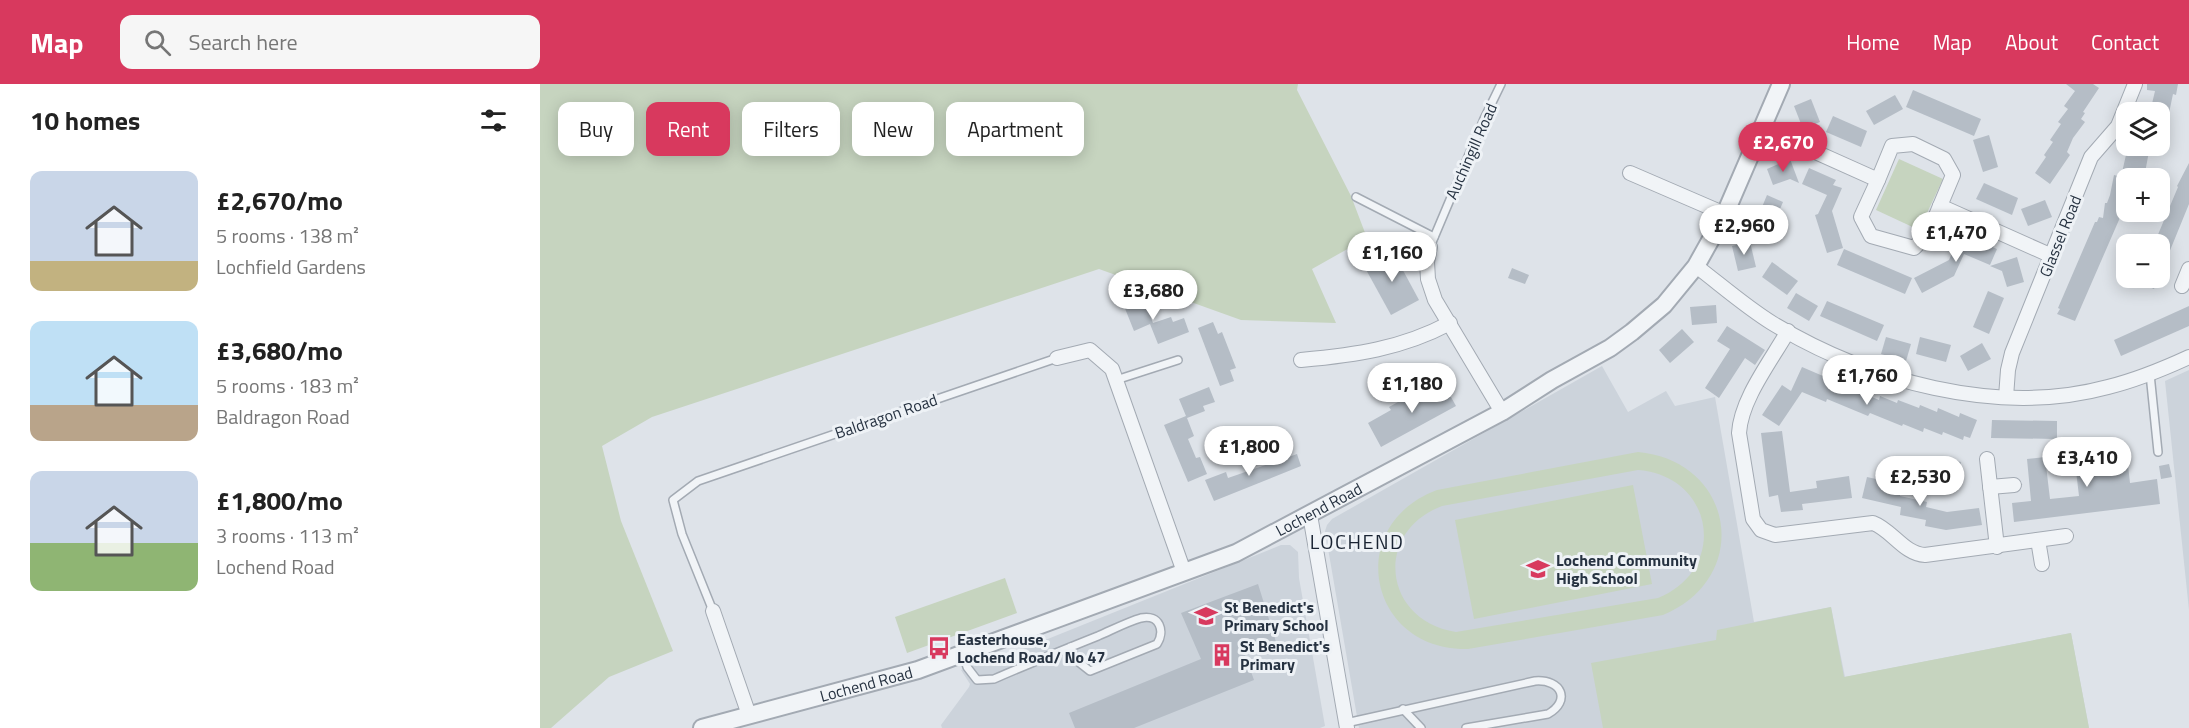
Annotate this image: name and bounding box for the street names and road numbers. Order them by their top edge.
street label: Auchingill Road [1439,99,1503,203]
street label: Glassel Road [2033,191,2087,281]
street label: Baldragon Road [832,387,940,445]
street label: Lochend Road [1271,476,1366,542]
street label: Lochend Road [817,660,915,708]

